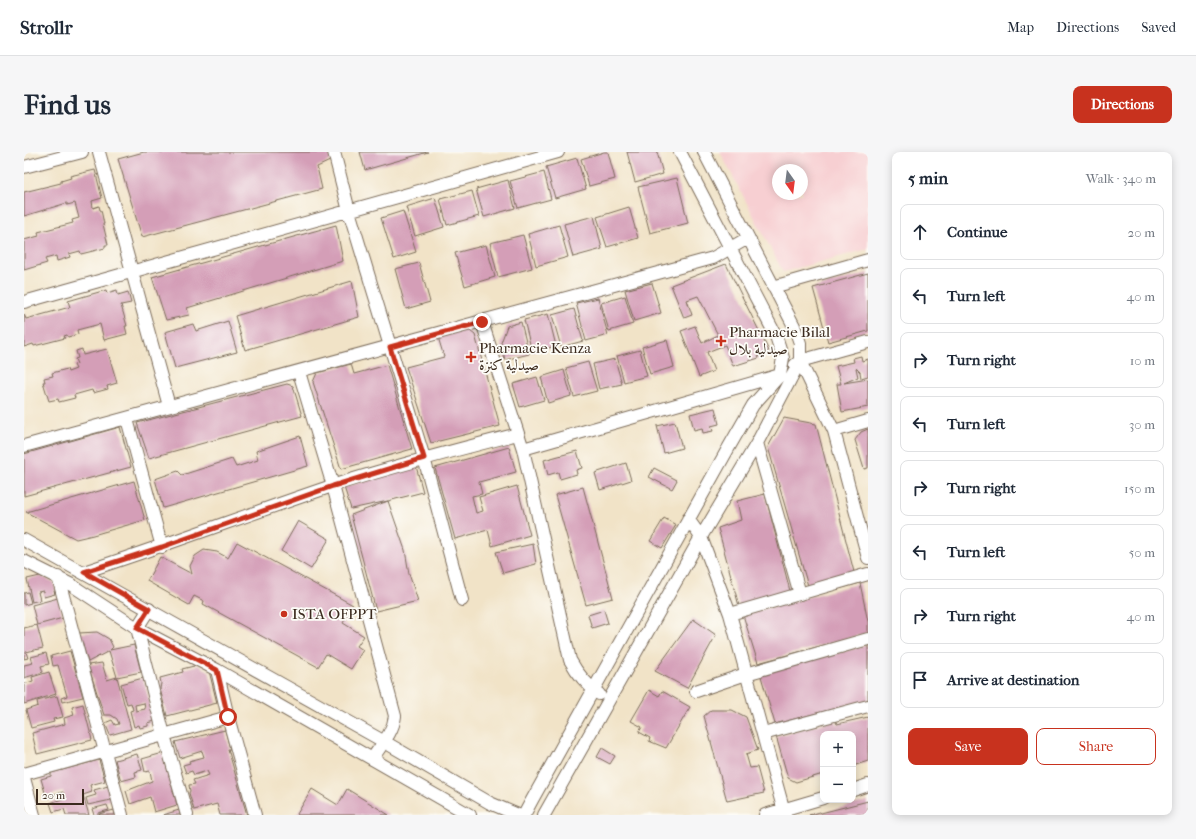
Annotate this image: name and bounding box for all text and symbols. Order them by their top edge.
text: Strollr [20,17,73,39]
text: Map [1007,19,1034,36]
text: Directions [1056,19,1119,36]
text: Saved [1141,19,1176,36]
button: Directions [1073,86,1172,123]
text: Find us [24,88,111,121]
north arrow [772,164,808,200]
text: 5 min [908,168,948,188]
text: Walk · 340 m [1086,171,1156,186]
icon: ahead [909,221,931,243]
text: Continue [947,223,1007,241]
text: 20 m [1128,225,1155,240]
icon: left [909,285,931,307]
text: Turn left [947,287,1005,305]
text: 40 m [1127,289,1155,304]
route end [473,313,491,331]
place label: Pharmacie Bilal صيدلية بلال [729,323,830,358]
marker: Pharmacie Bilal صيدلية بلال [716,336,726,346]
place label: Pharmacie Kenza صيدلية كنزة [479,339,592,374]
icon: right [909,349,931,371]
text: Turn right [947,351,1016,369]
marker: Pharmacie Kenza صيدلية كنزة [466,352,476,362]
text: 10 m [1130,353,1155,368]
icon: left [909,413,931,435]
text: Turn left [947,415,1005,433]
text: 30 m [1129,417,1155,432]
icon: right [909,477,931,499]
text: Turn right [947,479,1016,497]
text: 150 m [1124,481,1155,496]
icon: left [909,541,931,563]
text: Turn left [947,543,1005,561]
text: 50 m [1129,545,1155,560]
place label: ISTA OFPPT [292,605,377,623]
icon: right [909,605,931,627]
text: Turn right [947,607,1016,625]
marker: ISTA OFPPT [279,609,289,619]
text: 40 m [1127,609,1155,624]
icon: arrive [909,669,931,691]
text: Arrive at destination [947,671,1079,689]
route start [219,708,237,726]
button: Save [908,728,1028,765]
button: Share [1036,728,1156,765]
map controls [820,731,856,803]
button: + [820,731,856,767]
button: − [820,767,856,803]
scale bar [36,787,84,806]
text: 20 m [42,789,65,802]

